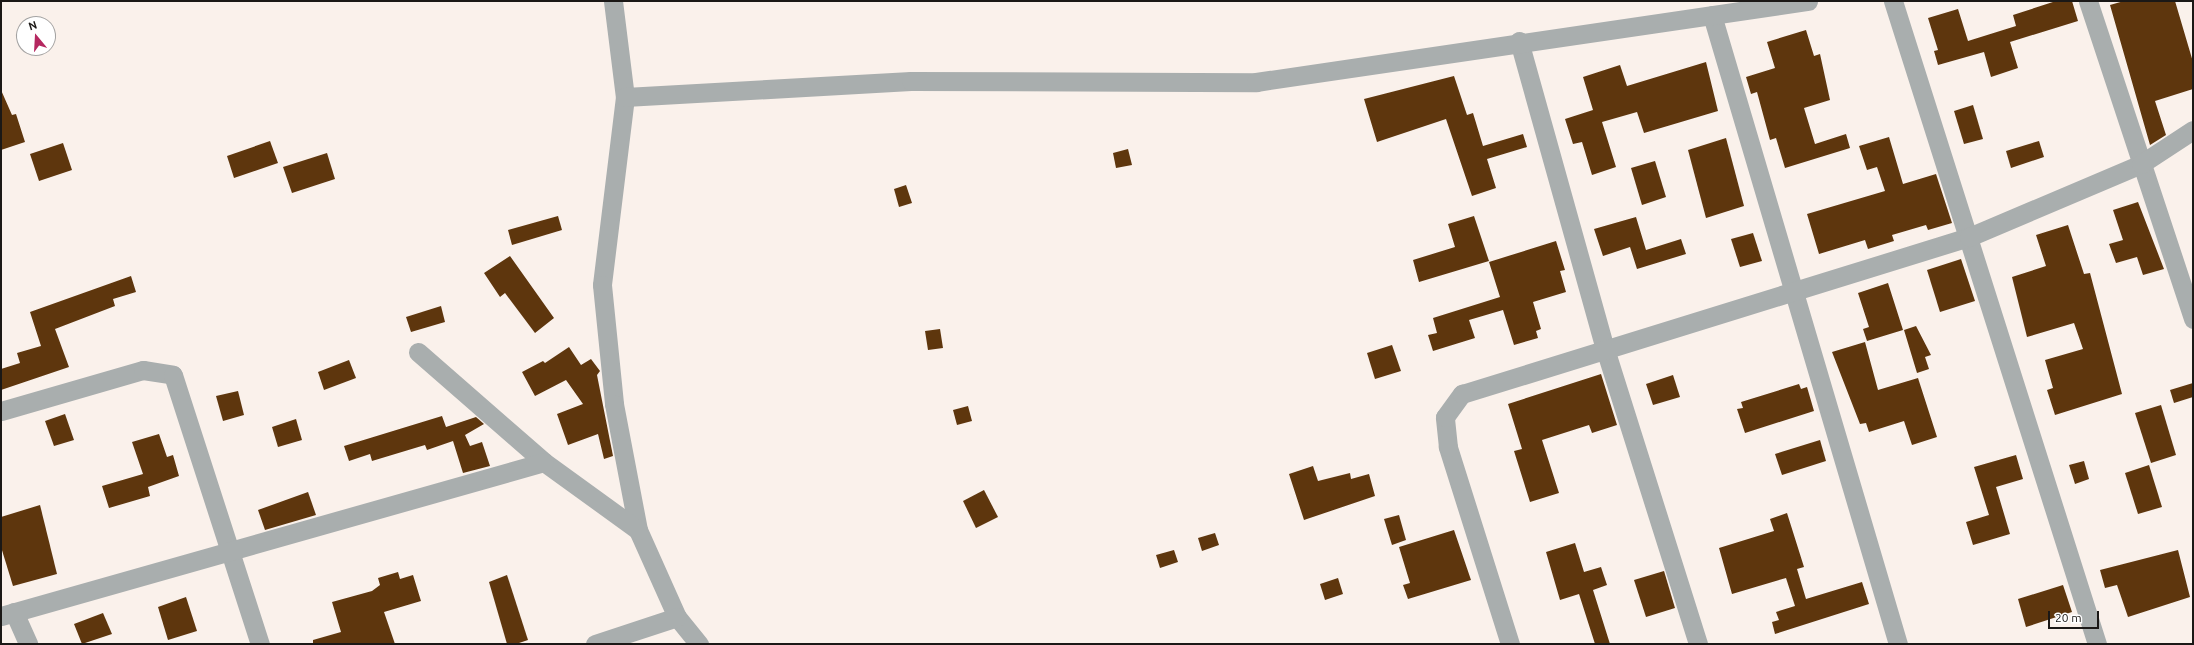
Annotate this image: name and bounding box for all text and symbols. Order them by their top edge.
north arrow [16,16,56,56]
text: N [27,19,38,33]
scale bar [2050,603,2101,629]
text: 20 m [2055,611,2082,624]

